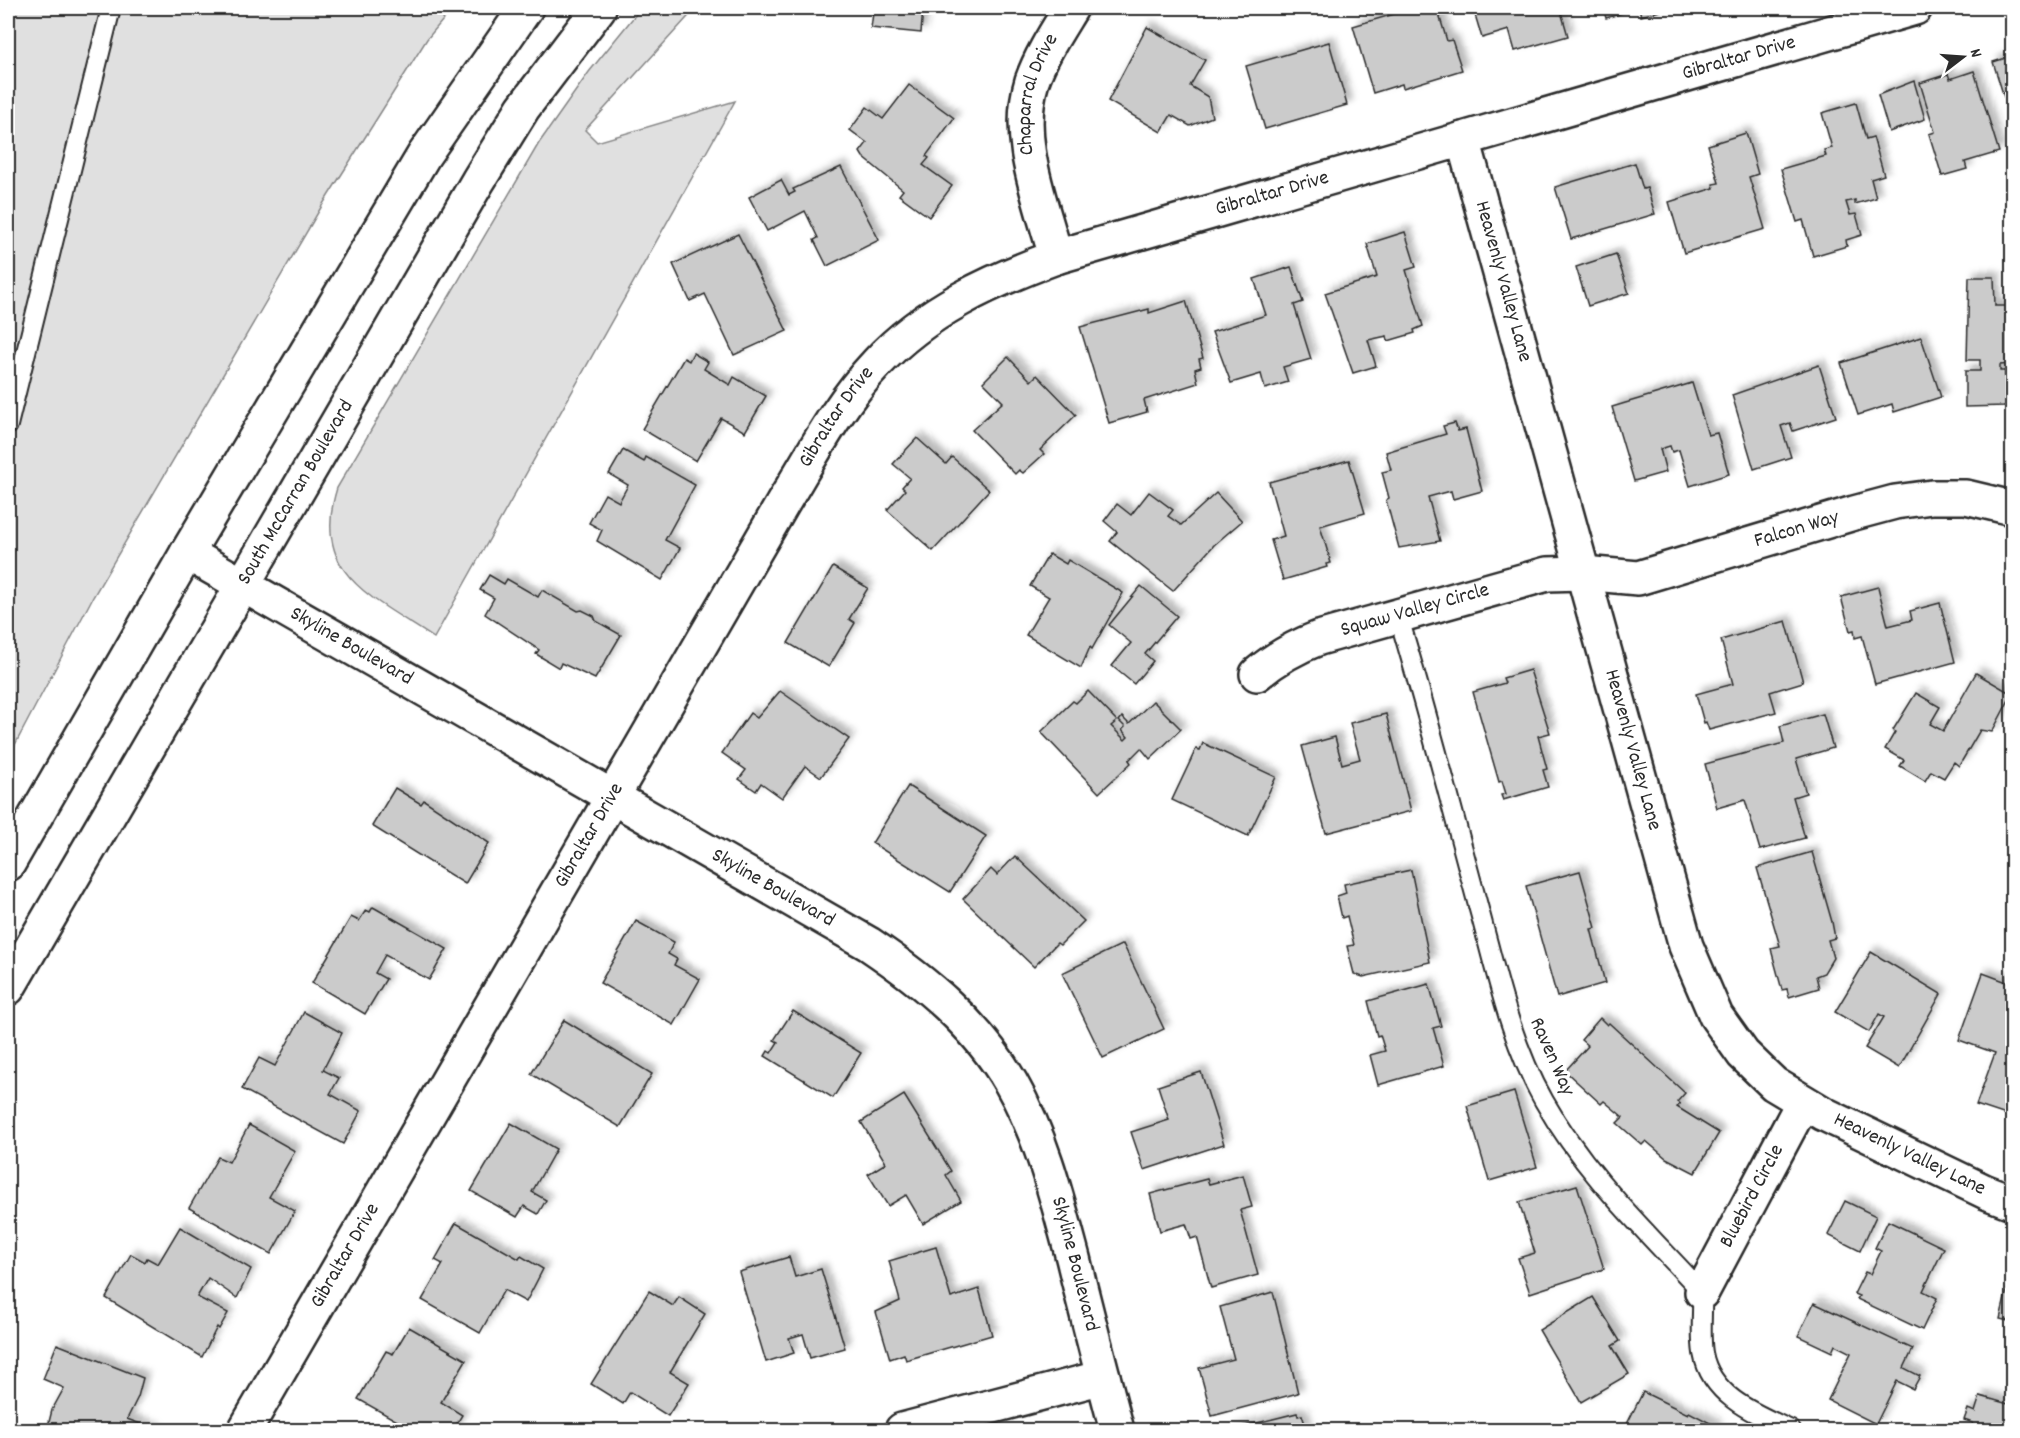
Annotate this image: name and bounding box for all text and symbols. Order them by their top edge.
north arrow [1933,27,1993,87]
street label: Chaparral Drive [1011,28,1067,157]
street label: Gibraltar Drive [1679,28,1799,90]
text: N [1963,46,1987,61]
street label: Gibraltar Drive [1212,164,1333,225]
street label: Heavenly Valley Lane [1466,198,1539,366]
street label: Gibraltar Drive [792,360,882,474]
street label: South McCarran Boulevard [231,395,362,591]
street label: Falcon Way [1751,503,1843,557]
street label: Squaw Valley Circle [1337,576,1493,646]
street label: Skyline Boulevard [284,600,418,694]
street label: Heavenly Valley Lane [1595,666,1668,834]
street label: Gibraltar Drive [548,778,632,894]
street label: Skyline Boulevard [705,841,840,936]
street label: Raven Way [1520,1013,1582,1101]
street label: Heavenly Valley Lane [1828,1106,1990,1205]
street label: Bluebird Circle [1713,1140,1793,1254]
street label: Skyline Boulevard [1042,1193,1106,1335]
street label: Gibraltar Drive [304,1198,388,1314]

